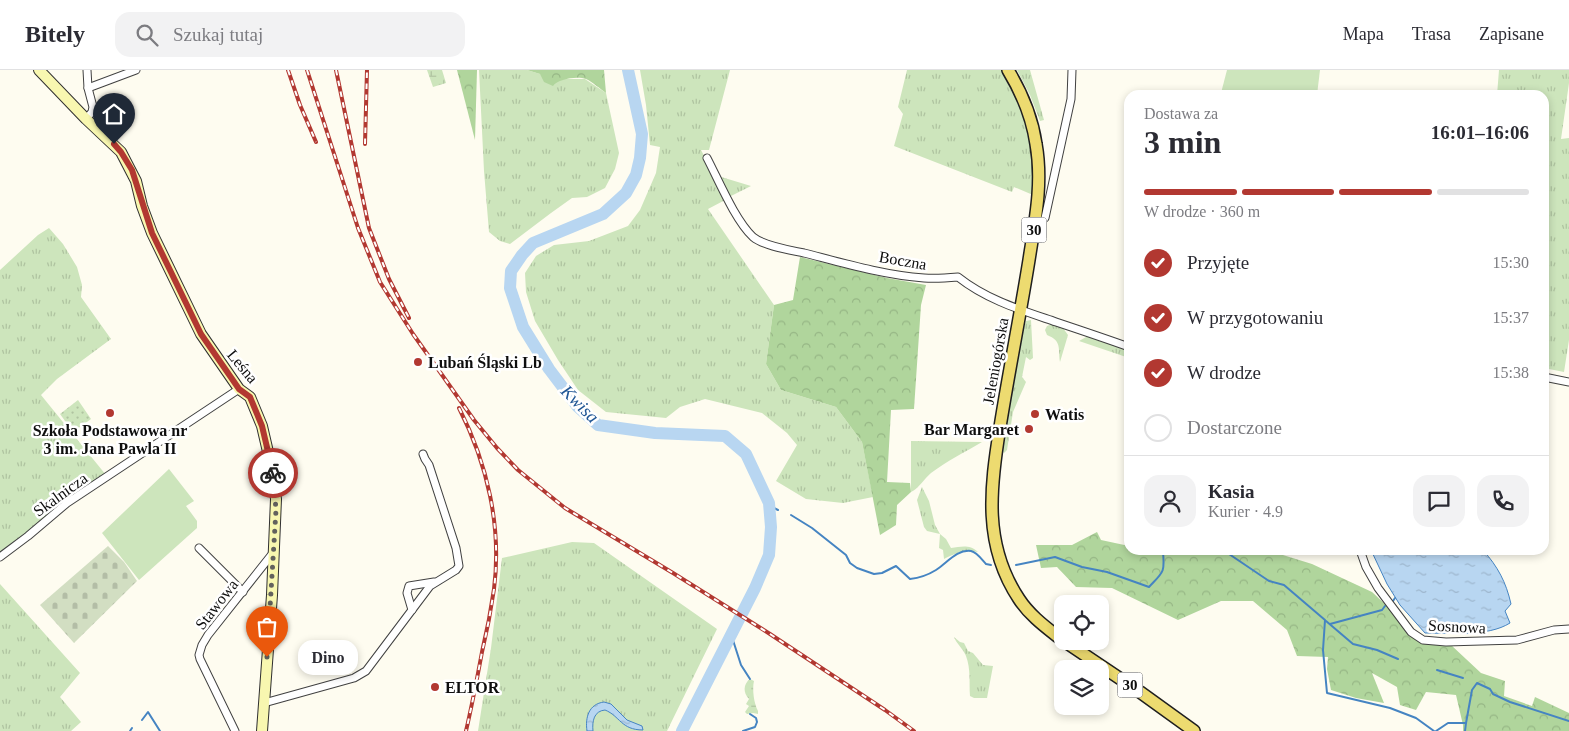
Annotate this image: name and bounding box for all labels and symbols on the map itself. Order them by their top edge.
pin [93,93,135,144]
road number: 30 [1022,218,1046,242]
street label: Boczna [878,248,928,273]
street label: Jeleniogórska [979,316,1012,406]
street label: Leśna [224,346,261,386]
place label: Lubań Śląski Lb [428,353,542,372]
marker: Lubań Śląski Lb [412,356,424,368]
water label: Kwisa [556,380,603,427]
place label: Watis [1045,406,1084,423]
marker: Szkoła Podstawowa nr 3 im. Jana Pawla II [104,407,116,419]
marker: Watis [1029,408,1041,420]
place label: Bar Margaret [924,421,1020,439]
place label: Szkoła Podstawowa nr 3 im. Jana Pawla II [33,422,187,457]
marker: Bar Margaret [1023,423,1035,435]
courier [248,448,298,498]
street label: Skalnicza [30,469,90,520]
street label: Stawowa [192,576,241,633]
pin [246,606,288,657]
street label: Sosnowa [1428,616,1486,636]
callout: Dino [297,640,357,674]
road number: 30 [1118,672,1142,698]
place label: ELTOR [445,679,500,696]
marker: ELTOR [429,681,441,693]

